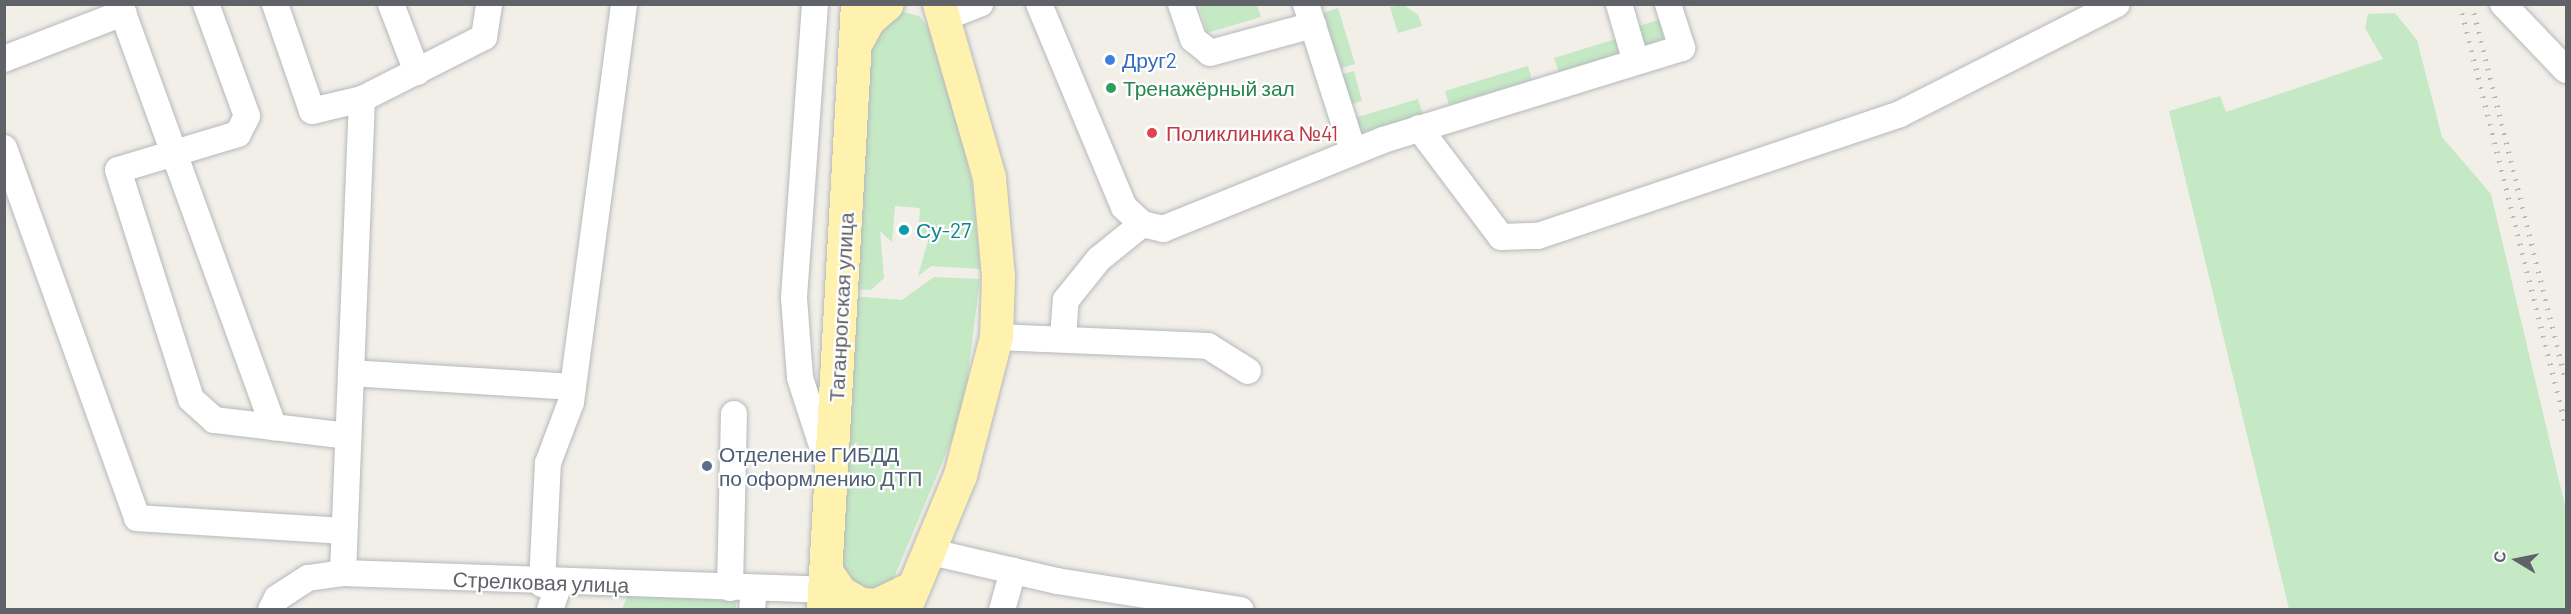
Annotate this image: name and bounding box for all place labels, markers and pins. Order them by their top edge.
place label: Друг2 [1122,47,1177,73]
marker: Друг2 [1103,53,1117,67]
place label: Тренажёрный зал [1123,75,1295,101]
marker: Тренажёрный зал [1104,81,1118,95]
place label: Поликлиника №41 [1166,120,1338,146]
marker: Поликлиника №41 [1143,124,1161,142]
place label: Су-27 [916,217,971,243]
marker: Су-27 [897,223,911,237]
place label: Отделение ГИБДД по оформлению ДТП [719,441,922,491]
marker: Отделение ГИБДД по оформлению ДТП [700,459,714,473]

